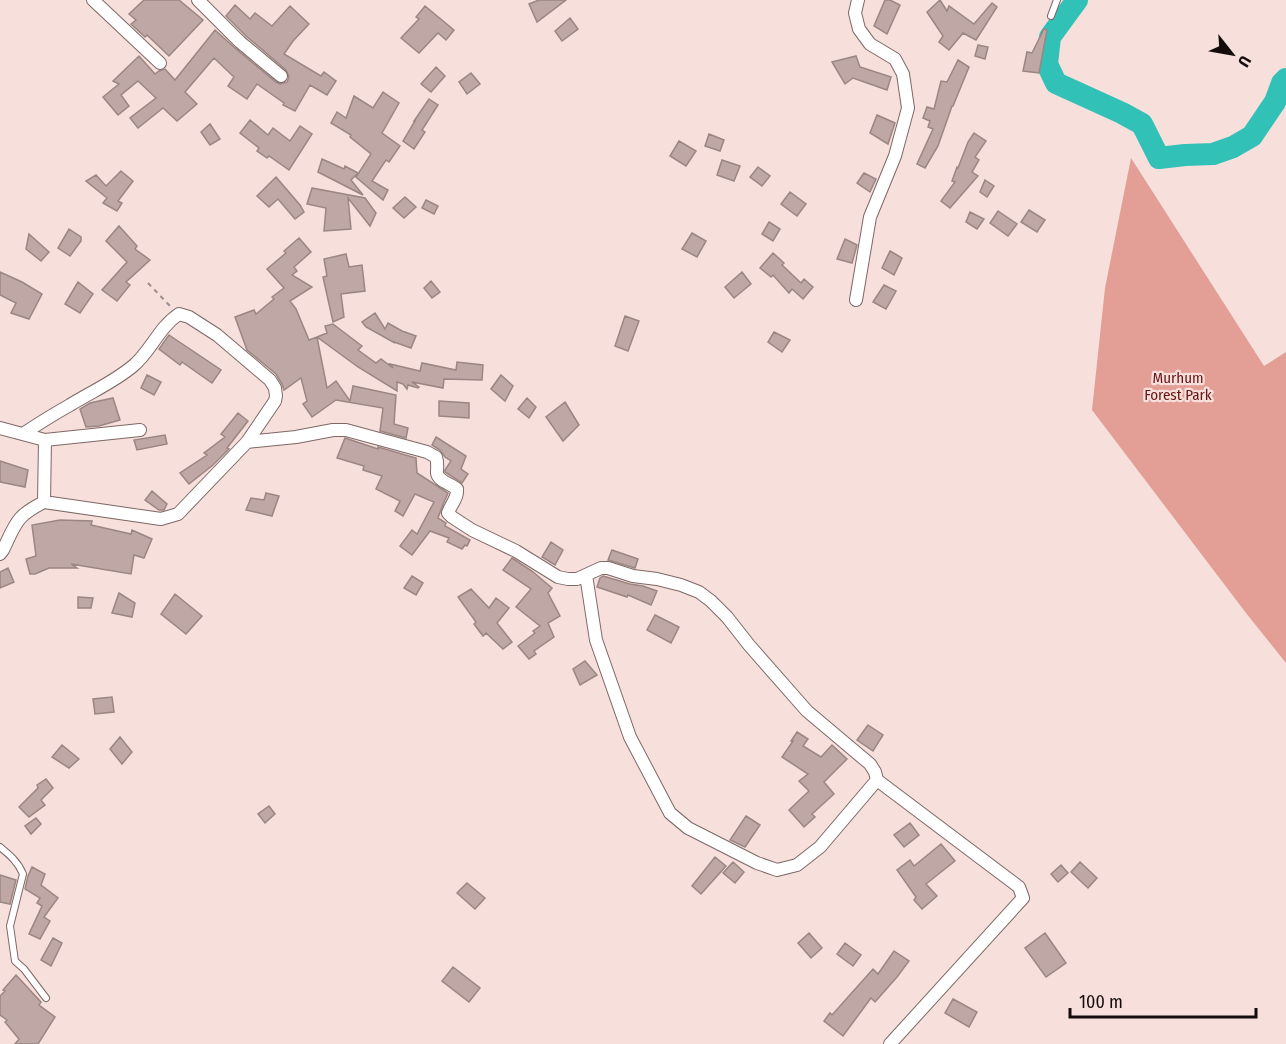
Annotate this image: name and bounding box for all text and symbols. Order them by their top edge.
north arrow [1202,24,1262,84]
text: U [1234,53,1255,70]
park label: Murhum Forest Park [1144,369,1212,404]
scale bar [1070,981,1256,1019]
text: 100 m [1079,991,1123,1013]

